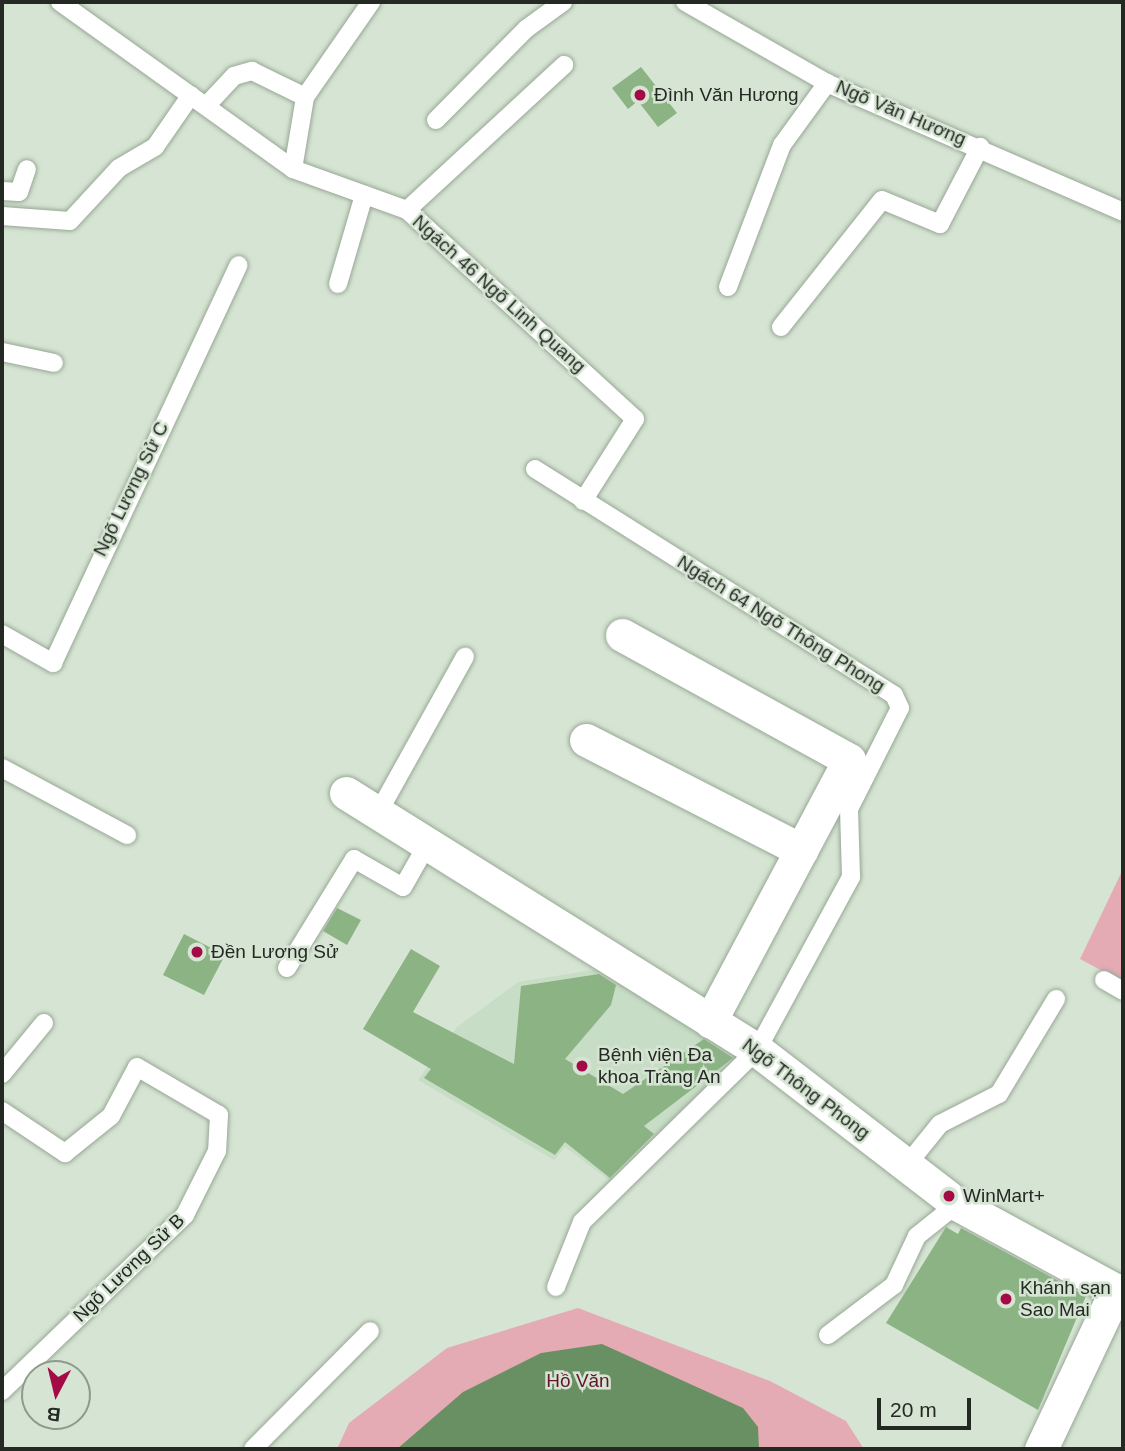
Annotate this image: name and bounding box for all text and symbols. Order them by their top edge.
street label: Ngõ Văn Hương [832,75,970,151]
place label: Đình Văn Hương [654,84,799,106]
marker: Đình Văn Hương [632,87,648,103]
street label: Ngách 46 Ngõ Linh Quang [408,210,590,378]
street label: Ngõ Lương Sử C [89,418,173,560]
street label: Ngách 64 Ngõ Thông Phong [673,551,889,697]
place label: Đền Lương Sử [211,941,339,963]
marker: Đền Lương Sử [189,944,205,960]
street label: Ngõ Thông Phong [738,1033,874,1145]
place label: Bệnh viện Đa khoa Tràng An [598,1044,722,1088]
marker: Bệnh viện Đa khoa Tràng An [572,1056,592,1076]
place label: WinMart+ [963,1185,1045,1207]
marker: WinMart+ [941,1188,957,1204]
street label: Ngõ Lương Sử B [69,1209,189,1327]
place label: Khánh sạn Sao Mai [1020,1277,1111,1321]
marker: Khánh sạn Sao Mai [998,1291,1014,1307]
north arrow [21,1360,91,1430]
park label: Hồ Văn [546,1370,610,1392]
scale bar [880,1384,974,1428]
text: 20 m [890,1398,937,1421]
text: B [46,1403,62,1426]

